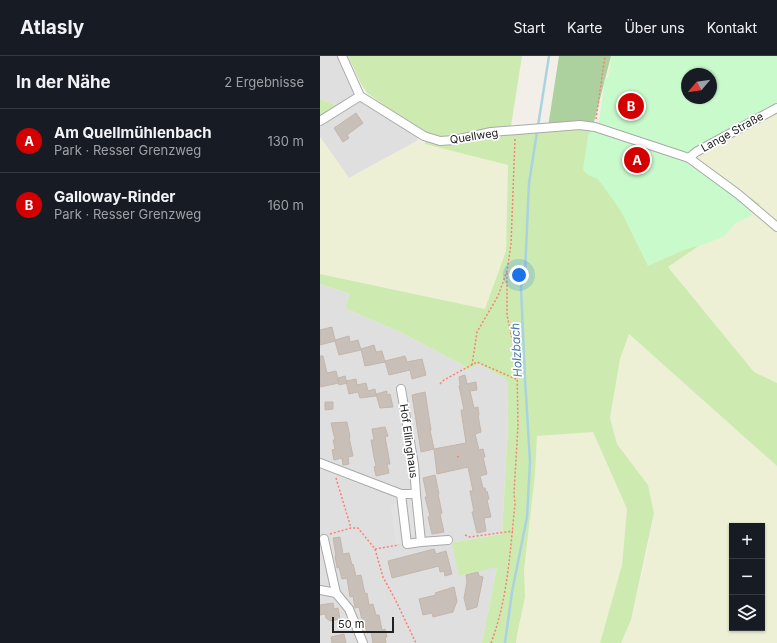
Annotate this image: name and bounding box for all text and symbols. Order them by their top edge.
text: Atlasly [20,16,84,39]
text: Start [513,19,545,36]
text: Karte [567,19,602,36]
text: Über uns [624,19,685,36]
text: Kontakt [707,19,757,36]
north arrow [681,68,717,104]
text: In der Nähe [16,72,111,92]
text: 2 Ergebnisse [224,74,304,90]
pin: B [618,91,644,121]
street label: Lange Straße [698,109,766,155]
text: Am Quellmühlenbach [54,123,212,142]
street label: Quellweg [449,125,499,147]
text: A [24,133,34,149]
text: 130 m [267,133,304,149]
text: Park · Resser Grenzweg [54,142,201,158]
pin: A [624,145,650,175]
text: Galloway-Rinder [54,187,175,206]
text: B [25,197,33,213]
text: 160 m [267,197,304,213]
text: Park · Resser Grenzweg [54,206,201,222]
your location [509,265,529,285]
water label: Holzbach [507,322,525,378]
street label: Hof Ellinghaus [397,403,421,479]
map controls [729,523,765,631]
button: + [729,523,765,559]
button: − [729,559,765,595]
button: layers [729,595,765,631]
scale bar [332,615,394,634]
text: 50 m [338,617,364,631]

